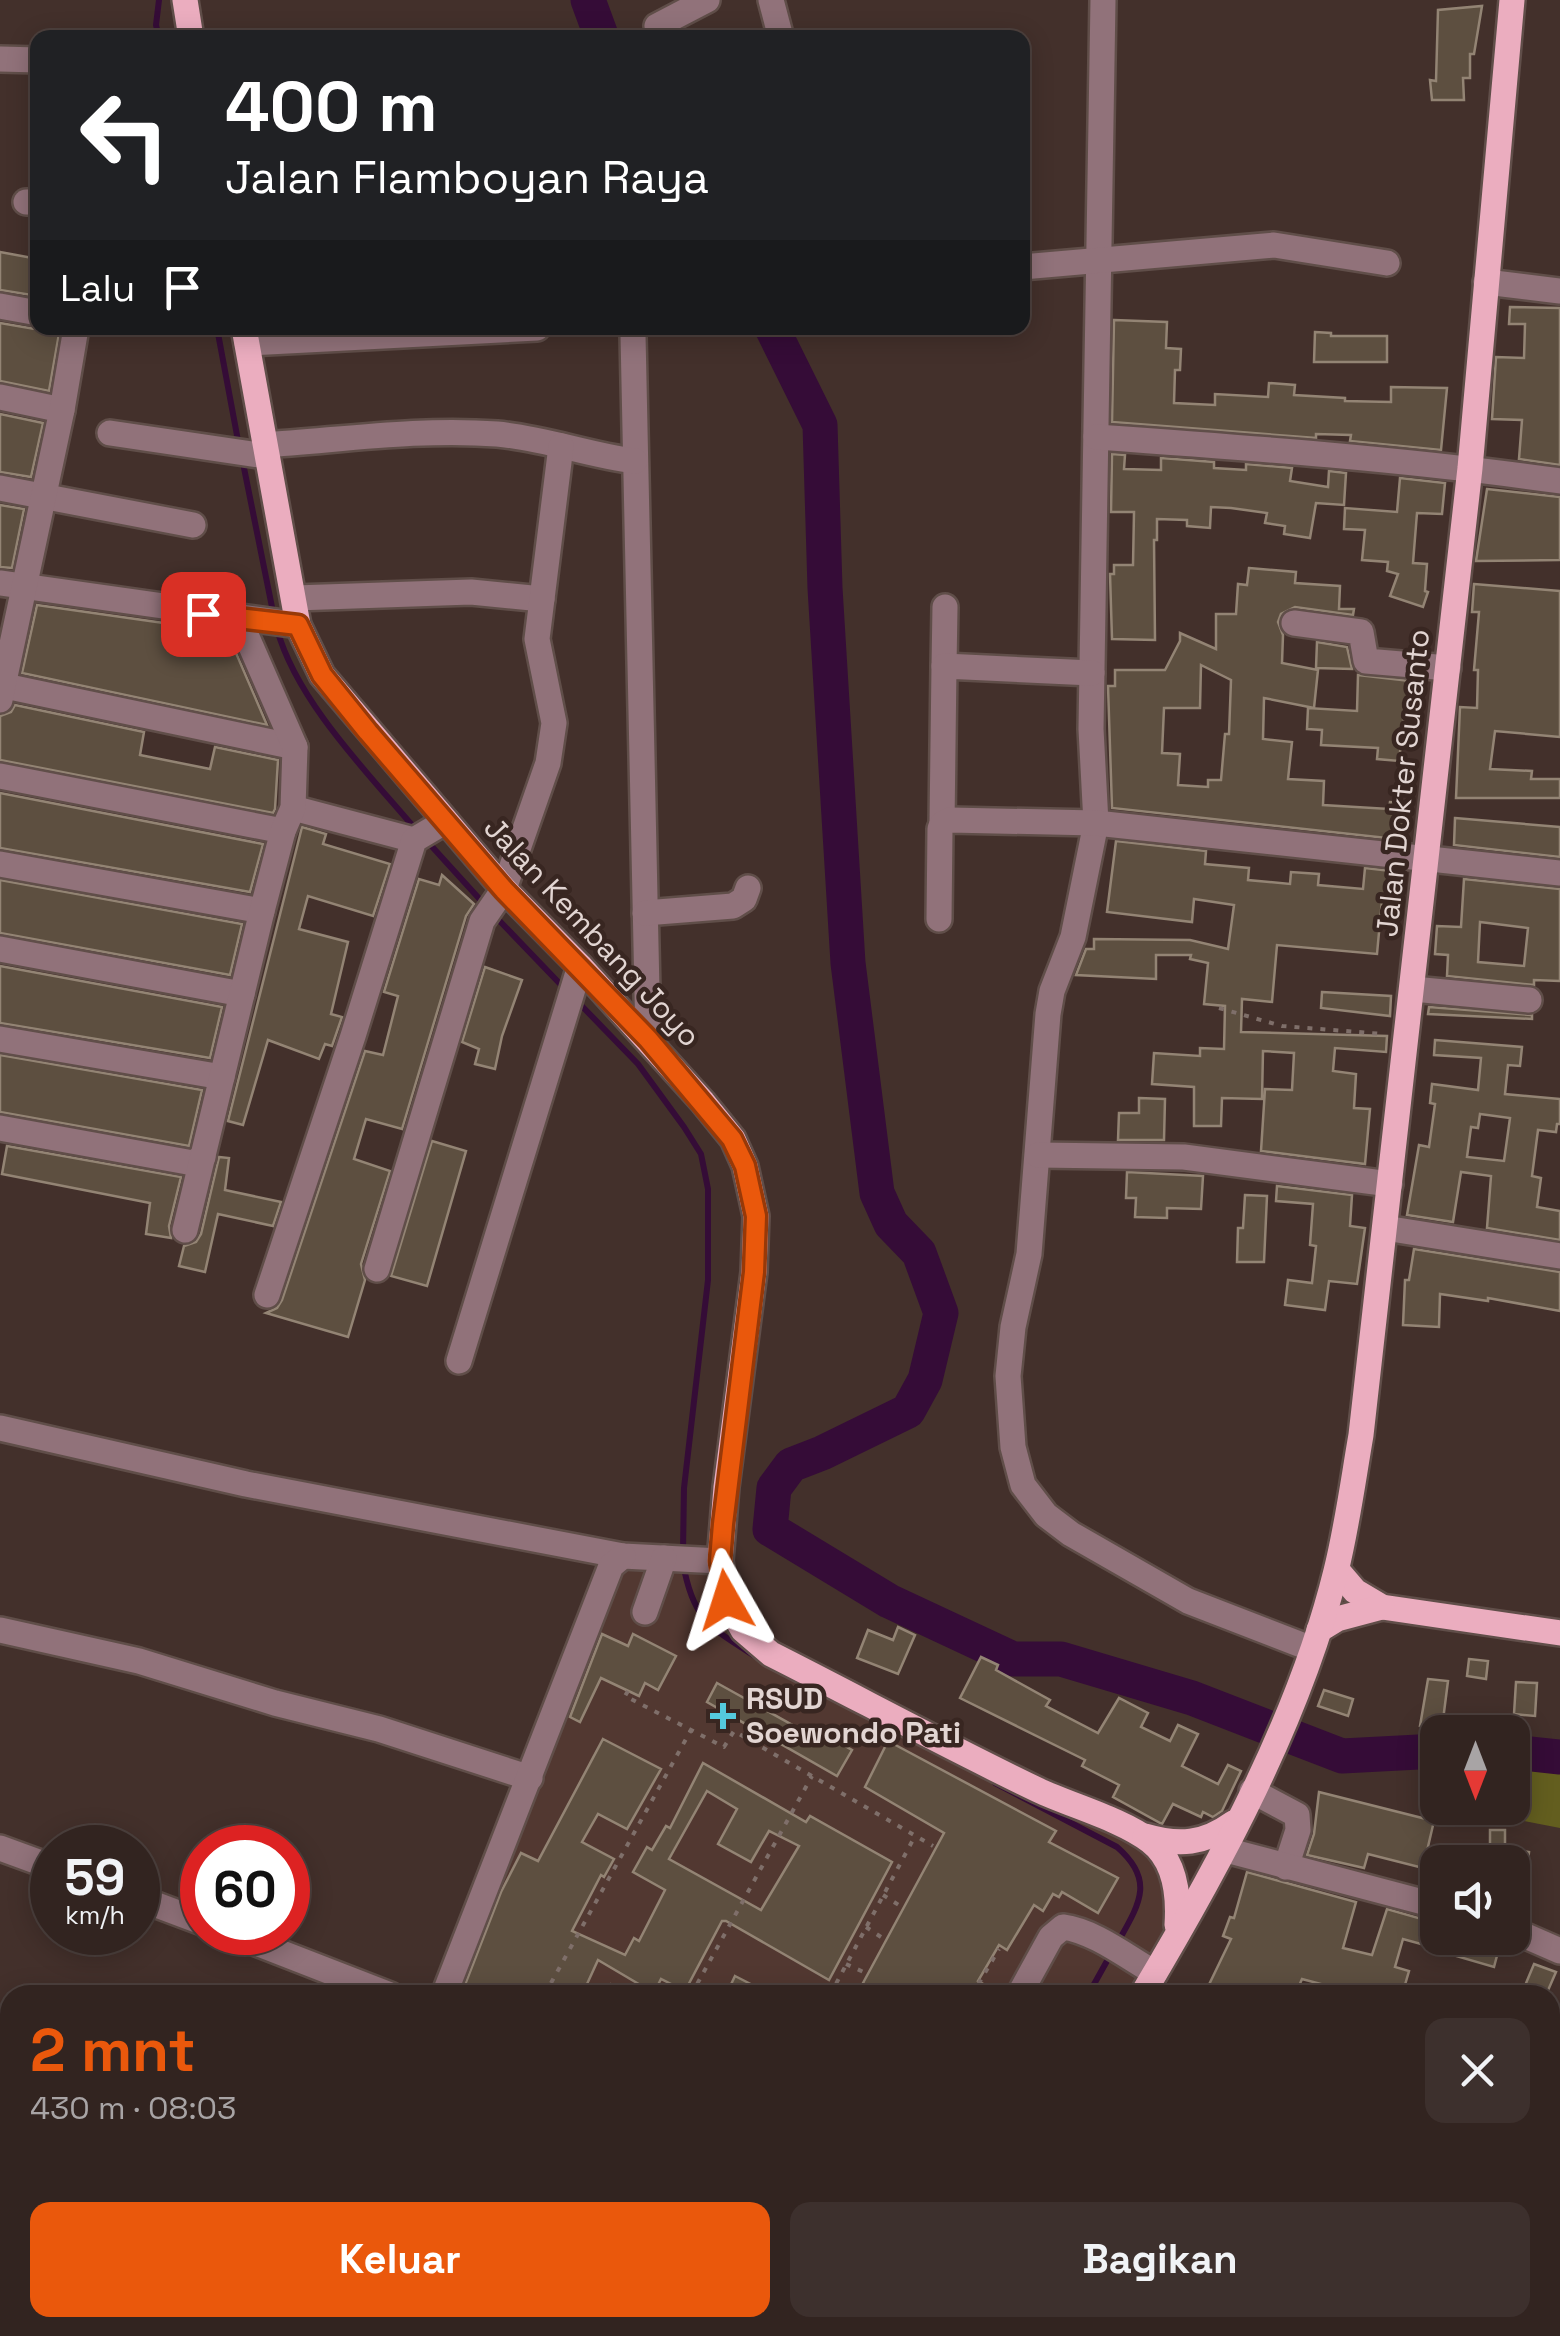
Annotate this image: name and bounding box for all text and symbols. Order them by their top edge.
text: 400 m [225,62,438,151]
icon: left [60,70,190,200]
text: Jalan Flamboyan Raya [225,149,709,206]
icon: arrive [155,260,210,315]
text: Lalu [60,264,135,312]
pin [161,572,246,657]
icon: arrive [176,587,231,642]
street label: Jalan Dokter Susanto [1367,627,1438,939]
street label: Jalan Kembang Joyo [476,808,709,1055]
position arrow [674,1548,778,1652]
place label: RSUD Soewondo Pati [746,1679,961,1752]
marker: RSUD Soewondo Pati [710,1703,736,1729]
north arrow [1420,1715,1530,1825]
map controls [1420,1715,1530,1955]
speed limit sign: 60 [180,1825,310,1955]
button: sound [1420,1845,1530,1955]
text: 59 [65,1846,125,1910]
text: km/h [65,1899,125,1931]
text: 2 mnt [30,2012,196,2089]
button: close [1425,2018,1530,2123]
text: 430 m · 08:03 [30,2088,236,2128]
button: Keluar [30,2202,770,2317]
button: Bagikan [790,2202,1530,2317]

